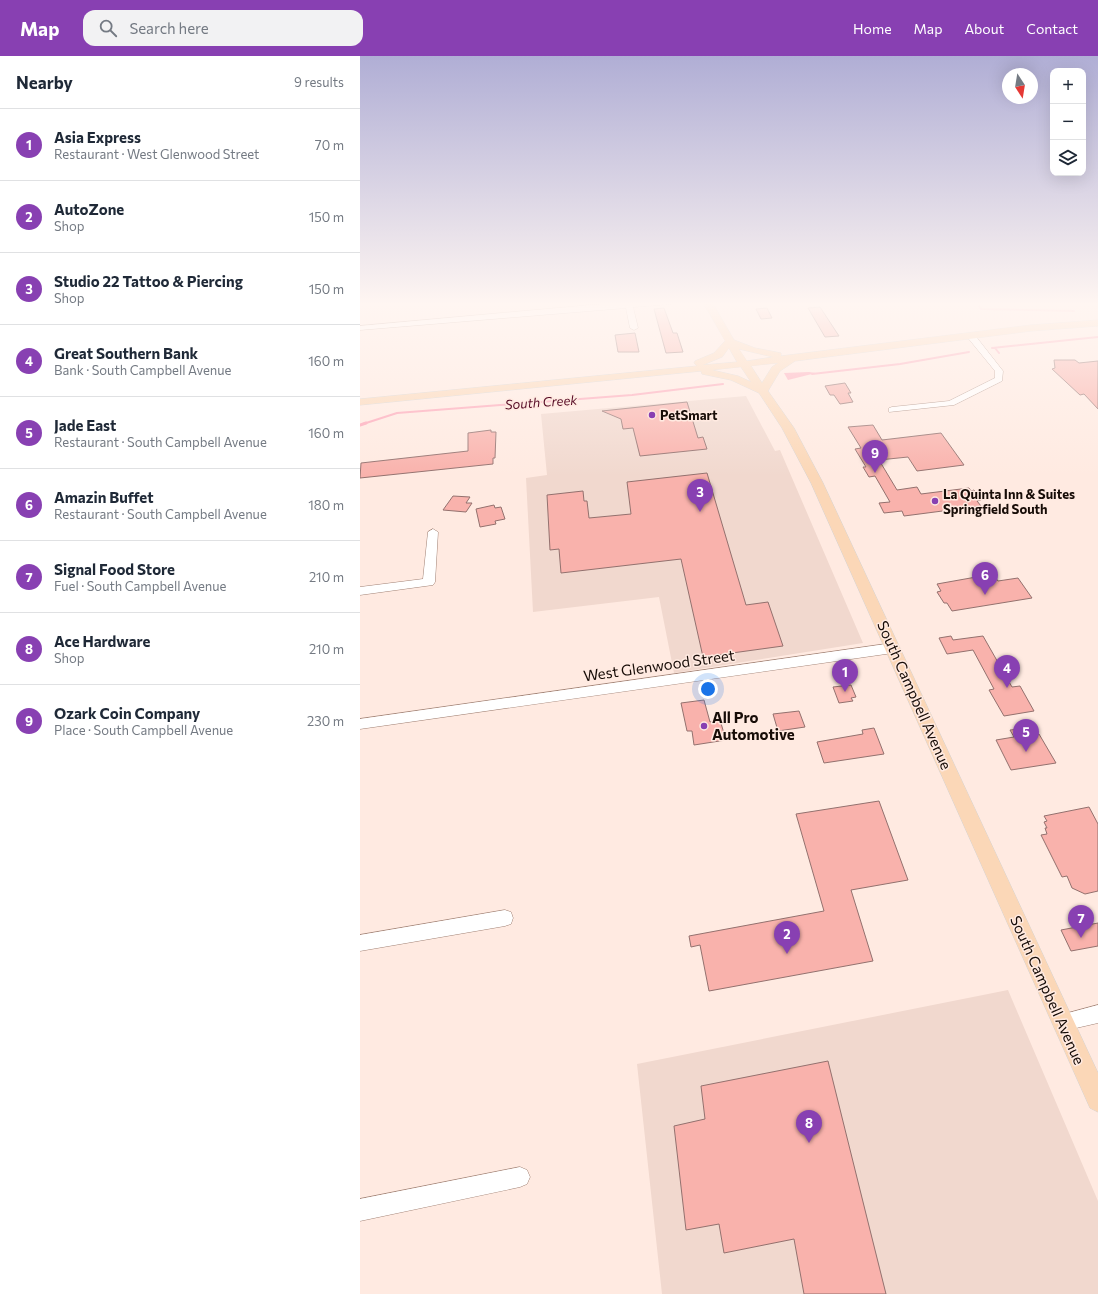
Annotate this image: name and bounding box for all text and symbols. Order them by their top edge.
search box [83,10,363,46]
text: Map [20,17,59,40]
icon: search [97,17,119,39]
text: Search here [129,19,209,37]
text: Home [853,20,892,37]
text: Map [914,20,942,37]
text: About [964,20,1004,37]
text: Contact [1026,20,1078,37]
north arrow [1002,68,1038,104]
map controls [1050,68,1086,176]
button: + [1050,68,1086,104]
text: Nearby [16,72,73,93]
text: 9 results [294,74,344,90]
button: − [1050,104,1086,140]
text: Asia Express [54,128,141,146]
text: 1 [26,137,32,153]
text: 70 m [315,137,344,153]
button: layers [1050,140,1086,176]
text: Restaurant · West Glenwood Street [54,146,259,162]
text: AutoZone [54,200,124,218]
text: 2 [25,209,33,225]
text: 150 m [309,209,344,225]
text: Shop [54,218,85,234]
text: Studio 22 Tattoo & Piercing [54,272,243,290]
text: 3 [25,281,33,297]
text: 150 m [309,281,344,297]
text: Shop [54,290,85,306]
text: Great Southern Bank [54,344,198,362]
text: 4 [25,353,33,369]
text: 160 m [308,353,344,369]
text: Bank · South Campbell Avenue [54,362,231,378]
water label: South Creek [504,391,579,413]
place label: PetSmart [660,407,718,423]
marker: PetSmart [647,410,657,420]
text: Jade East [54,416,116,434]
text: 5 [25,425,33,441]
text: 160 m [308,425,344,441]
text: Restaurant · South Campbell Avenue [54,434,267,450]
pin: 9 [862,440,888,473]
pin: 3 [687,479,713,512]
place label: La Quinta Inn & Suites Springfield South [943,486,1075,517]
text: Amazin Buffet [54,488,154,506]
marker: La Quinta Inn & Suites Springfield South [930,496,940,506]
text: 6 [25,497,33,513]
text: 180 m [308,497,344,513]
text: Restaurant · South Campbell Avenue [54,506,267,522]
text: Signal Food Store [54,560,175,578]
pin: 6 [972,562,998,595]
text: 7 [25,569,33,585]
text: 210 m [309,569,344,585]
text: Fuel · South Campbell Avenue [54,578,226,594]
street label: South Campbell Avenue [874,618,956,772]
text: Ace Hardware [54,632,150,650]
text: 8 [25,641,33,657]
text: 210 m [309,641,344,657]
street label: West Glenwood Street [582,645,736,685]
text: Shop [54,650,85,666]
pin: 4 [994,655,1020,688]
pin: 1 [832,659,858,692]
your location [698,679,718,699]
text: Ozark Coin Company [54,704,200,722]
place label: All Pro Automotive [712,708,795,743]
text: 9 [25,713,33,729]
text: 230 m [307,713,344,729]
pin: 5 [1013,719,1039,752]
marker: All Pro Automotive [699,721,709,731]
text: Place · South Campbell Avenue [54,722,233,738]
pin: 7 [1068,905,1094,938]
street label: South Campbell Avenue [1007,913,1089,1067]
pin: 2 [774,921,800,954]
pin: 8 [796,1110,822,1143]

